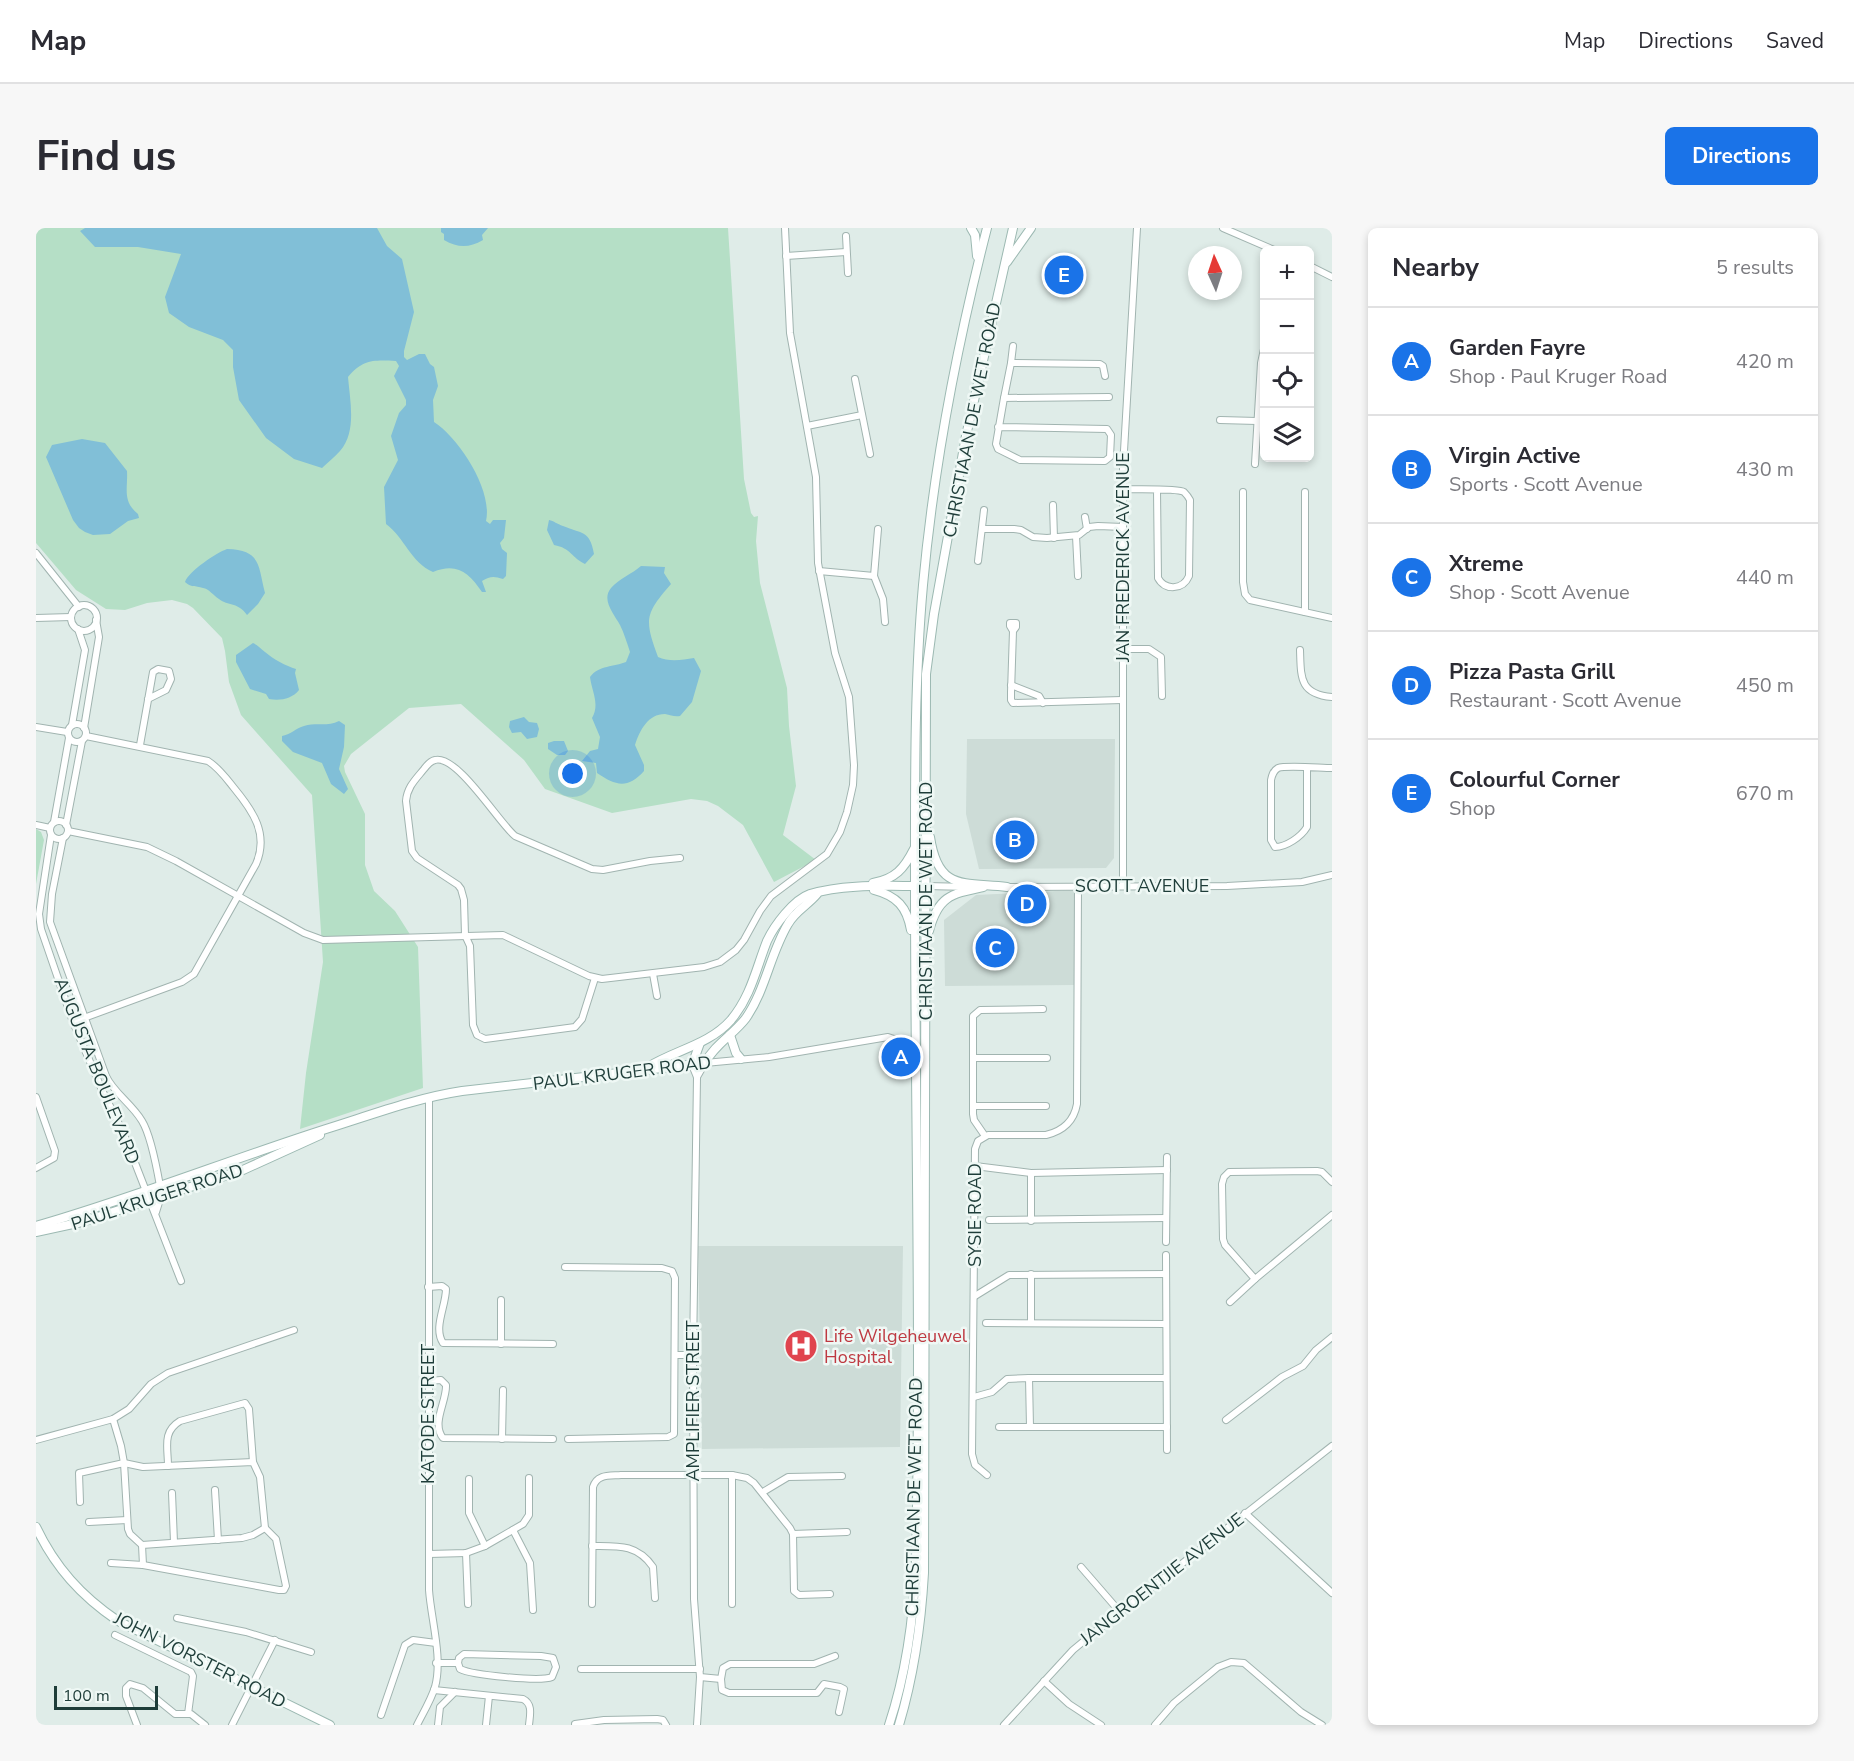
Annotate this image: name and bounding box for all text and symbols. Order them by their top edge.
text: Map [30,22,86,60]
text: Map [1564,27,1605,55]
text: Directions [1638,27,1733,55]
text: Saved [1766,27,1824,55]
button: Directions [1665,127,1818,185]
text: Find us [36,128,176,185]
north arrow [1188,246,1242,300]
map controls [1260,246,1314,462]
button: + [1260,246,1314,300]
text: Nearby [1392,250,1479,285]
pin: E [1044,252,1084,298]
text: 5 results [1716,254,1794,281]
street label: CHRISTIAAN DE WET ROAD [937,300,1007,540]
button: − [1260,300,1314,354]
text: Garden Fayre [1449,333,1585,363]
text: A [1404,348,1419,375]
text: 420 m [1736,348,1794,375]
button: locate [1260,354,1314,408]
text: Shop · Paul Kruger Road [1449,363,1667,390]
button: layers [1260,408,1314,462]
text: Virgin Active [1449,441,1581,471]
street label: JAN FREDERICK AVENUE [1111,452,1135,663]
text: B [1405,456,1418,483]
text: 430 m [1736,456,1794,483]
text: Sports · Scott Avenue [1449,471,1643,498]
text: Xtreme [1449,549,1523,579]
text: C [1405,564,1418,591]
text: 440 m [1736,564,1794,591]
text: Shop · Scott Avenue [1449,579,1630,606]
text: Pizza Pasta Grill [1449,657,1615,687]
text: D [1404,672,1419,699]
text: 450 m [1736,672,1794,699]
text: Restaurant · Scott Avenue [1449,687,1681,714]
your location [558,759,587,788]
text: Colourful Corner [1449,765,1620,795]
text: E [1406,780,1417,807]
text: 670 m [1736,780,1794,807]
street label: CHRISTIAAN DE WET ROAD [914,782,938,1020]
text: Shop [1449,795,1495,822]
pin: B [996,818,1034,862]
street label: SCOTT AVENUE [1075,874,1209,898]
pin: D [1008,882,1046,926]
pin: C [976,926,1014,970]
street label: AUGUSTA BOULEVARD [49,974,145,1168]
pin: A [882,1034,920,1080]
street label: PAUL KRUGER ROAD [532,1050,712,1096]
street label: PAUL KRUGER ROAD [68,1158,246,1236]
street label: SYSIE ROAD [963,1163,987,1267]
street label: AMPLIFIER STREET [681,1320,705,1482]
place label: Life Wilgeheuwel Hospital [824,1324,968,1369]
hospital icon: Life Wilgeheuwel Hospital [783,1328,819,1364]
street label: KATODE STREET [416,1344,440,1484]
street label: CHRISTIAAN DE WET ROAD [900,1377,928,1617]
street label: JANGROENTJIE AVENUE [1074,1507,1249,1651]
street label: JOHN VORSTER ROAD [109,1606,290,1714]
scale bar [54,1683,158,1710]
text: 100 m [63,1685,110,1707]

